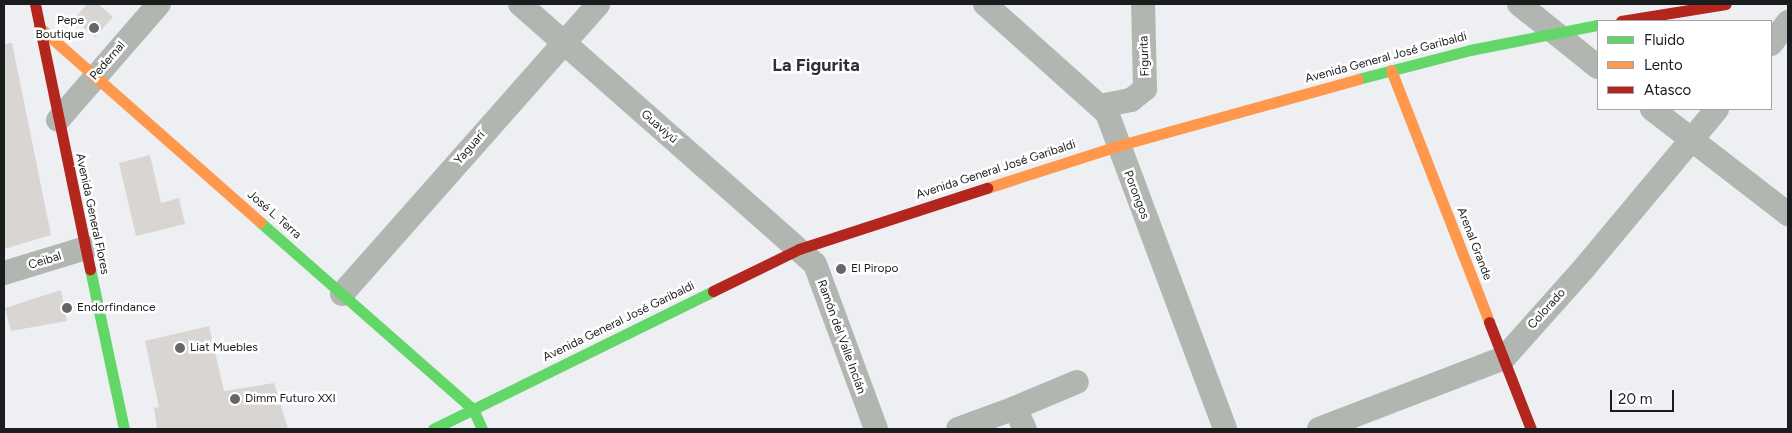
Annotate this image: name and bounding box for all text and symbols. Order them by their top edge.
place label: Pepe Boutique [36,14,84,42]
legend [1597,20,1772,110]
marker: Pepe Boutique [88,22,100,34]
street label: Avenida General José Garibaldi [1304,29,1468,87]
text: Fluido [1644,31,1685,49]
street label: Figurita [1137,36,1153,76]
street label: Pedernal [87,39,129,83]
district label: La Figurita [772,54,860,76]
text: Lento [1644,56,1683,74]
text: Atasco [1644,81,1691,99]
street label: Guaviyú [638,107,680,147]
street label: Yaguarí [452,128,488,168]
street label: Avenida General José Garibaldi [914,137,1078,203]
street label: Avenida General Flores [72,152,112,276]
street label: Porongos [1120,169,1152,221]
street label: José L. Terra [244,188,304,242]
street label: Arenal Grande [1454,206,1494,282]
street label: Ceibal [27,249,63,273]
place label: El Piropo [851,262,899,276]
marker: El Piropo [835,263,847,275]
street label: Ramón del Valle Inclán [814,278,868,396]
street label: Avenida General José Garibaldi [541,279,697,365]
street label: Colorado [1525,286,1569,332]
place label: Endorfindance [77,301,156,315]
marker: Endorfindance [61,302,73,314]
place label: Liat Muebles [190,341,258,355]
marker: Liat Muebles [174,342,186,354]
scale bar [1612,380,1676,412]
text: 20 m [1618,390,1652,408]
place label: Dimm Futuro XXI [245,392,336,406]
marker: Dimm Futuro XXI [229,393,241,405]

